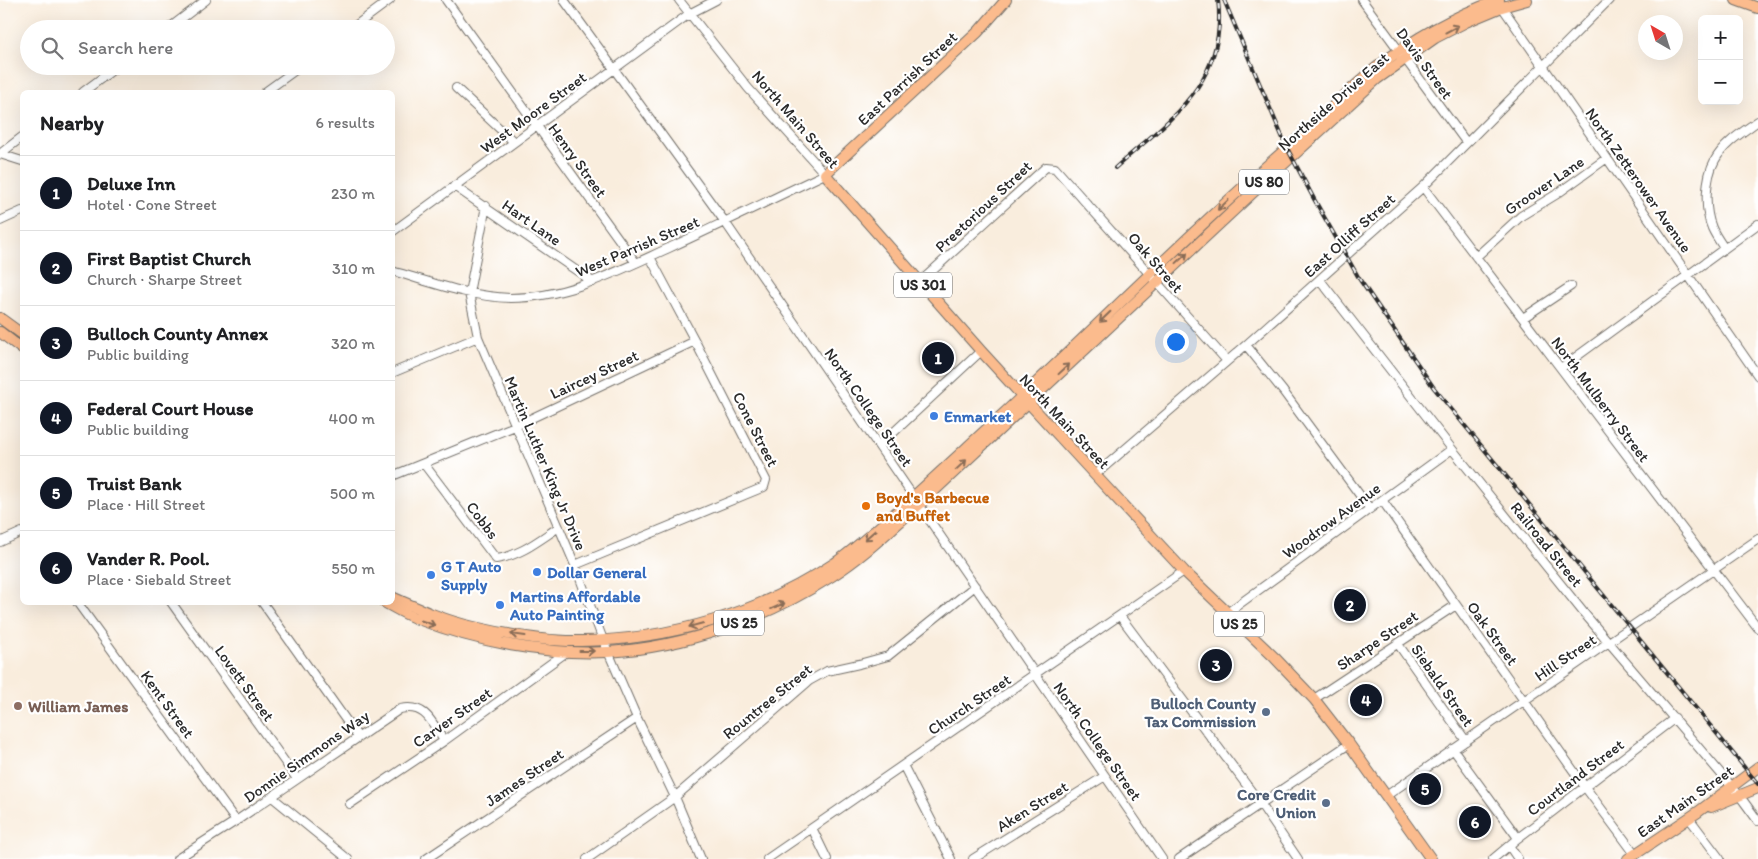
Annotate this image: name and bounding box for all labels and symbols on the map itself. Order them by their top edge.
north arrow [1638,15,1683,60]
street label: Davis Street [1392,24,1457,103]
one-way arrow [1444,24,1459,33]
street label: East Parrish Street [854,27,961,129]
street label: Northside Drive East [1274,48,1393,155]
street label: North Main Street [748,66,843,172]
street label: West Moore Street [477,68,590,157]
street label: North Zetterower Avenue [1581,104,1696,256]
street label: Henry Street [544,119,611,201]
street label: Groover Lane [1501,152,1588,219]
street label: Preetorious Street [931,157,1036,256]
road number: US 80 [1239,170,1289,194]
street label: East Olliff Street [1300,189,1399,281]
street label: Hart Lane [498,195,565,250]
one-way arrow [1217,199,1230,211]
street label: West Parrish Street [572,212,702,281]
street label: Oak Street [1124,228,1187,297]
one-way arrow [1176,252,1189,264]
road number: US 301 [894,272,952,298]
one-way arrow [1099,311,1111,323]
your location [1163,329,1189,355]
street label: North Mulberry Street [1547,333,1654,466]
pin: 1 [922,339,954,377]
street label: North College Street [821,344,917,470]
street label: Laircey Street [547,346,641,403]
one-way arrow [1058,363,1070,376]
street label: North Main Street [1016,370,1114,473]
street label: Martin Luther King Jr Drive [500,373,591,553]
street label: Cone Street [729,389,783,470]
place label: Enmarket [944,407,1011,426]
marker: Enmarket [928,410,940,422]
one-way arrow [955,459,968,471]
street label: Woodrow Avenue [1278,478,1384,562]
place label: Boyd's Barbecue and Buffet [876,488,990,525]
street label: Cobbs [462,498,503,543]
street label: Railroad Street [1507,498,1587,591]
marker: Boyd's Barbecue and Buffet [860,500,872,512]
one-way arrow [863,529,876,541]
place label: G T Auto Supply [441,557,501,595]
place label: Dollar General [547,563,647,582]
marker: Dollar General [531,566,543,578]
marker: G T Auto Supply [425,569,437,581]
pin: 2 [1334,586,1366,624]
place label: Martins Affordable Auto Painting [509,587,641,625]
street label: Oak Street [1463,598,1522,669]
marker: Martins Affordable Auto Painting [494,599,506,611]
one-way arrow [770,601,785,611]
street label: Sharpe Street [1333,606,1422,675]
road number: US 25 [714,610,764,636]
road number: US 25 [1214,612,1264,636]
one-way arrow [420,619,435,628]
one-way arrow [689,621,705,631]
one-way arrow [510,630,526,640]
street label: Hill Street [1531,630,1600,685]
street label: Siebald Street [1407,640,1478,730]
street label: Lovett Street [211,642,278,725]
pin: 3 [1200,646,1232,684]
one-way arrow [579,647,595,656]
street label: Rountree Street [719,660,816,743]
street label: Kent Street [137,667,198,742]
street label: Church Street [924,670,1014,739]
street label: North College Street [1050,678,1146,804]
pin: 4 [1350,681,1382,719]
street label: Carver Street [409,683,496,752]
place label: Bulloch County Tax Commission [1143,694,1257,731]
place label: William James [28,697,128,716]
marker: William James [12,700,24,712]
street label: Donnie Simmons Way [240,706,373,807]
marker: Bulloch County Tax Commission [1260,706,1272,718]
street label: Courtland Street [1523,735,1627,820]
street label: James Street [482,744,567,811]
street label: East Main Street [1633,761,1737,842]
pin: 5 [1409,770,1441,808]
street label: Aken Street [993,777,1072,836]
place label: Core Credit Union [1237,785,1316,822]
marker: Core Credit Union [1320,797,1332,809]
pin: 6 [1459,803,1491,841]

